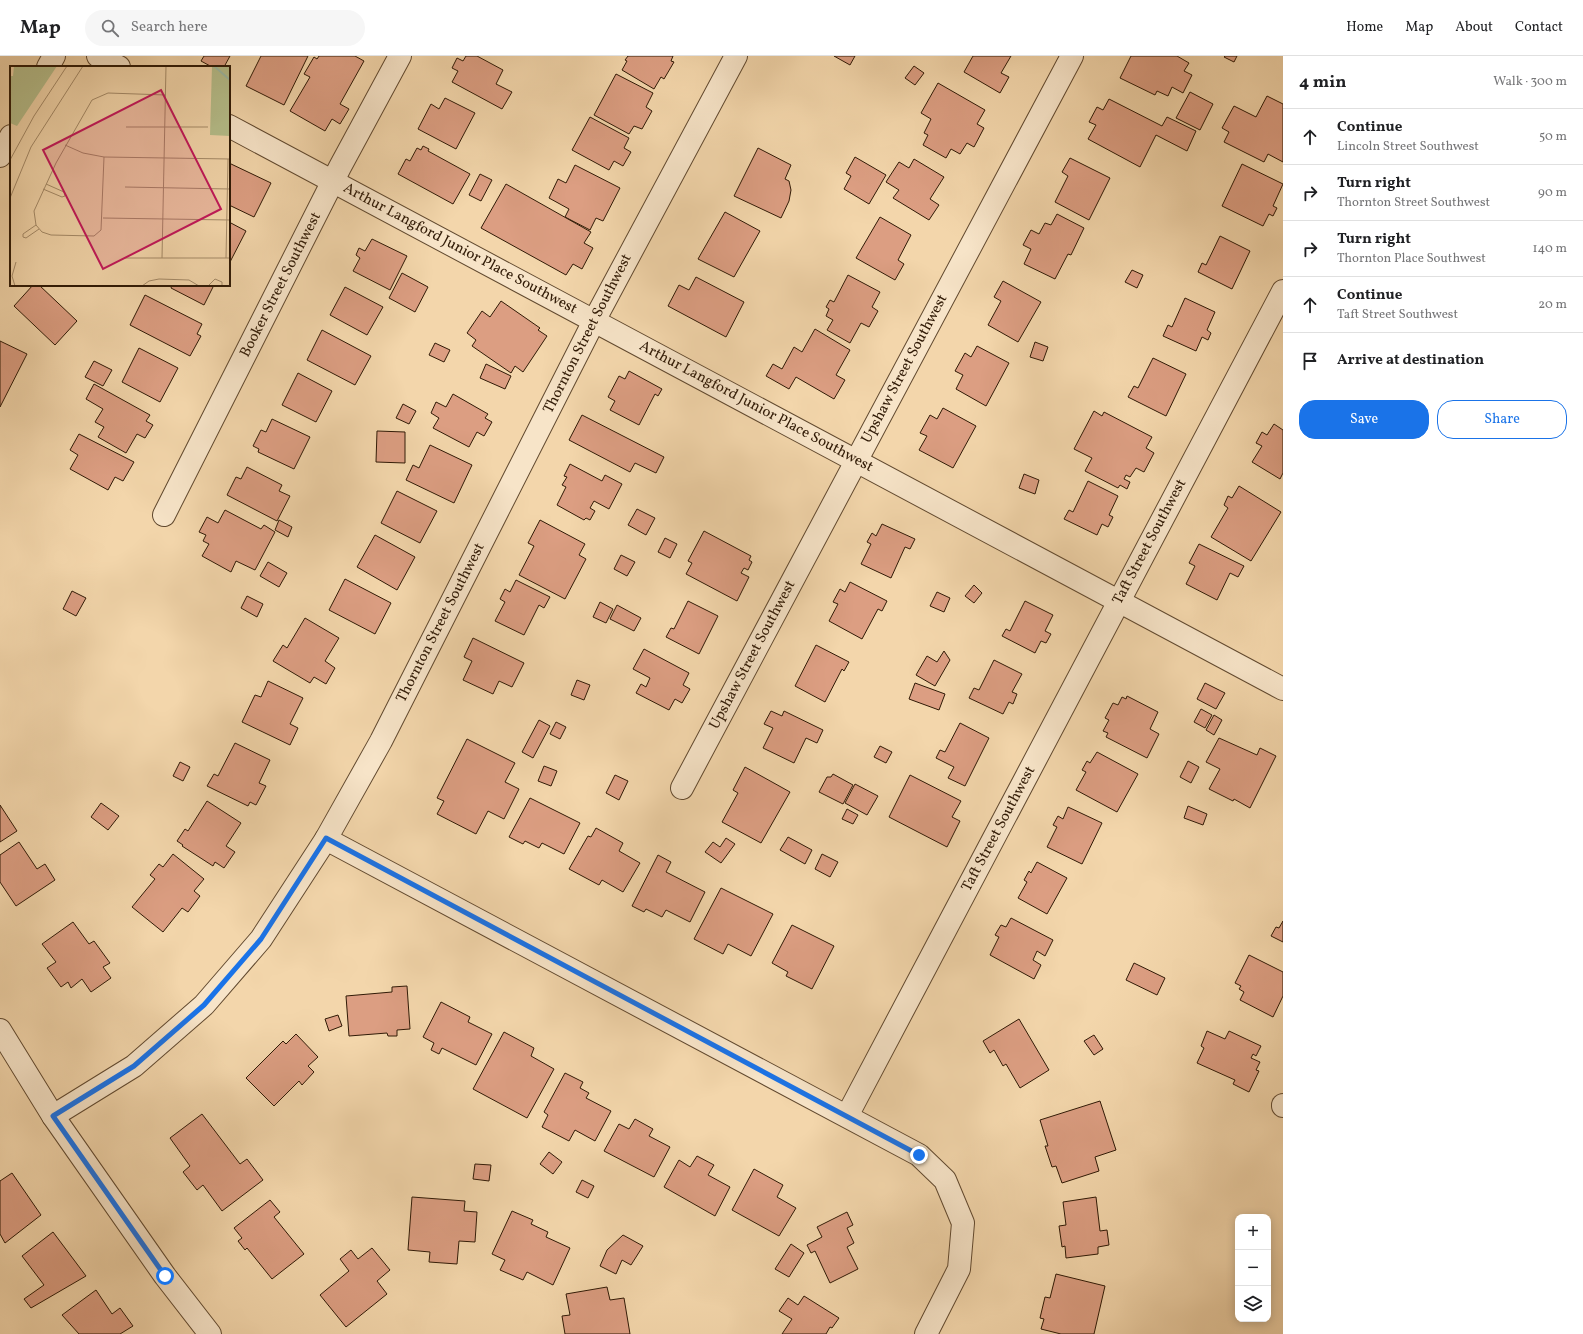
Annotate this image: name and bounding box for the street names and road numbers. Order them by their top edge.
street label: Arthur Langford Junior Place Southwest [339,178,581,320]
street label: Booker Street Southwest [235,209,327,361]
street label: Thornton Street Southwest [539,251,637,417]
street label: Upshaw Street Southwest [857,291,953,447]
street label: Arthur Langford Junior Place Southwest [635,336,877,478]
street label: Taft Street Southwest [1108,475,1192,609]
street label: Thornton Street Southwest [392,540,490,706]
street label: Upshaw Street Southwest [705,577,801,733]
street label: Taft Street Southwest [957,762,1041,896]

